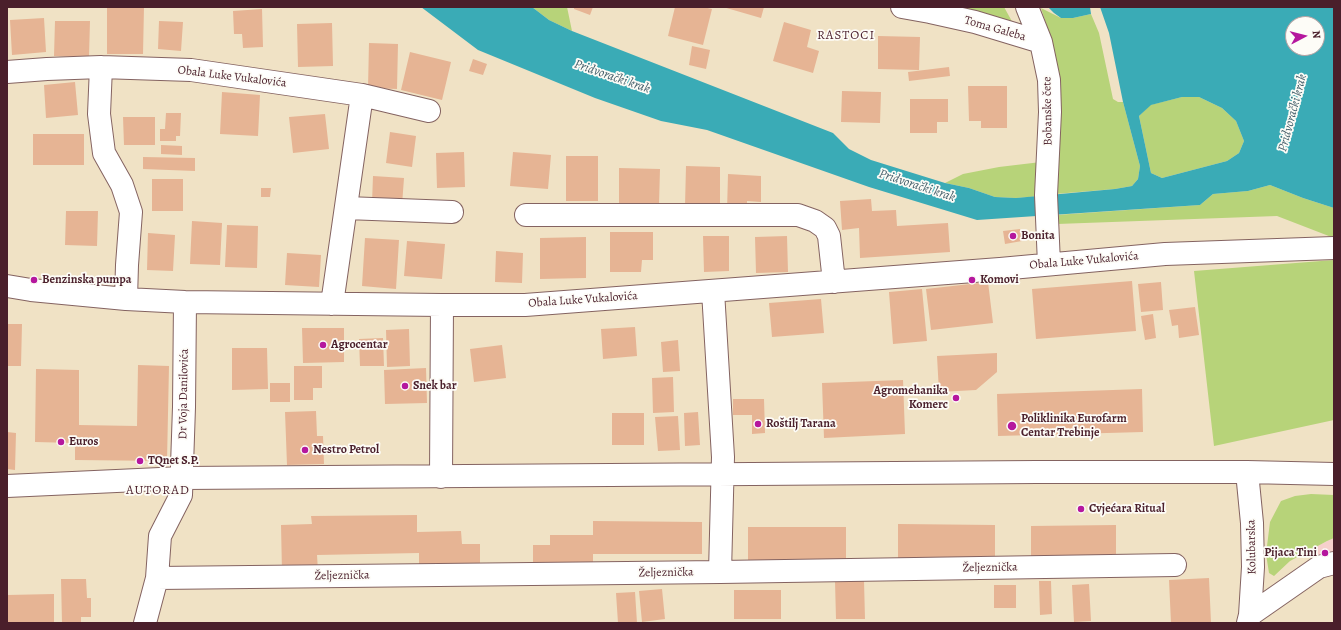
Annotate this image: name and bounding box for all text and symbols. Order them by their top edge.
street label: Toma Galeba [963,13,1027,45]
north arrow [1285,16,1325,56]
district label: RASTOCI [817,28,875,44]
text: N [1308,30,1324,39]
water label: Pridvorački krak [572,57,652,97]
street label: Obala Luke Vukalovića [177,63,287,91]
water label: Pridvorački krak [1275,73,1311,153]
street label: Bobanske čete [1040,76,1056,146]
water label: Pridvorački krak [877,166,957,206]
place label: Bonita [1021,229,1055,243]
marker: Bonita [1008,231,1018,241]
street label: Obala Luke Vukalovića [1029,249,1139,273]
place label: Benzinska pumpa [42,273,132,287]
place label: Komovi [980,273,1019,287]
marker: Benzinska pumpa [29,275,39,285]
marker: Komovi [967,275,977,285]
street label: Obala Luke Vukalovića [528,289,638,311]
place label: Agrocentar [331,338,388,352]
marker: Agrocentar [318,340,328,350]
street label: Dr Voja Danilovića [176,349,192,439]
place label: Snek bar [413,379,457,393]
marker: Snek bar [400,381,410,391]
place label: Agromehanika Komerc [873,384,948,412]
marker: Agromehanika Komerc [951,393,961,403]
place label: Poliklinika Eurofarm Centar Trebinje [1021,412,1127,440]
place label: Roštilj Tarana [766,417,836,431]
marker: Roštilj Tarana [753,419,763,429]
marker: Poliklinika Eurofarm Centar Trebinje [1006,420,1018,432]
place label: Euros [69,435,98,449]
marker: Euros [56,437,66,447]
place label: Nestro Petrol [313,443,379,457]
marker: Nestro Petrol [300,445,310,455]
place label: TQnet S.P. [148,454,199,468]
marker: TQnet S.P. [135,456,145,466]
district label: AUTORAD [126,483,190,499]
place label: Cvjećara Ritual [1089,502,1165,516]
marker: Cvjećara Ritual [1076,504,1086,514]
street label: Kolubarska [1244,519,1260,575]
place label: Pijaca Tini [1264,546,1317,560]
marker: Pijaca Tini [1320,548,1330,558]
street label: Željeznička [962,560,1018,576]
street label: Željeznička [638,565,694,581]
street label: Željeznička [314,568,370,584]

